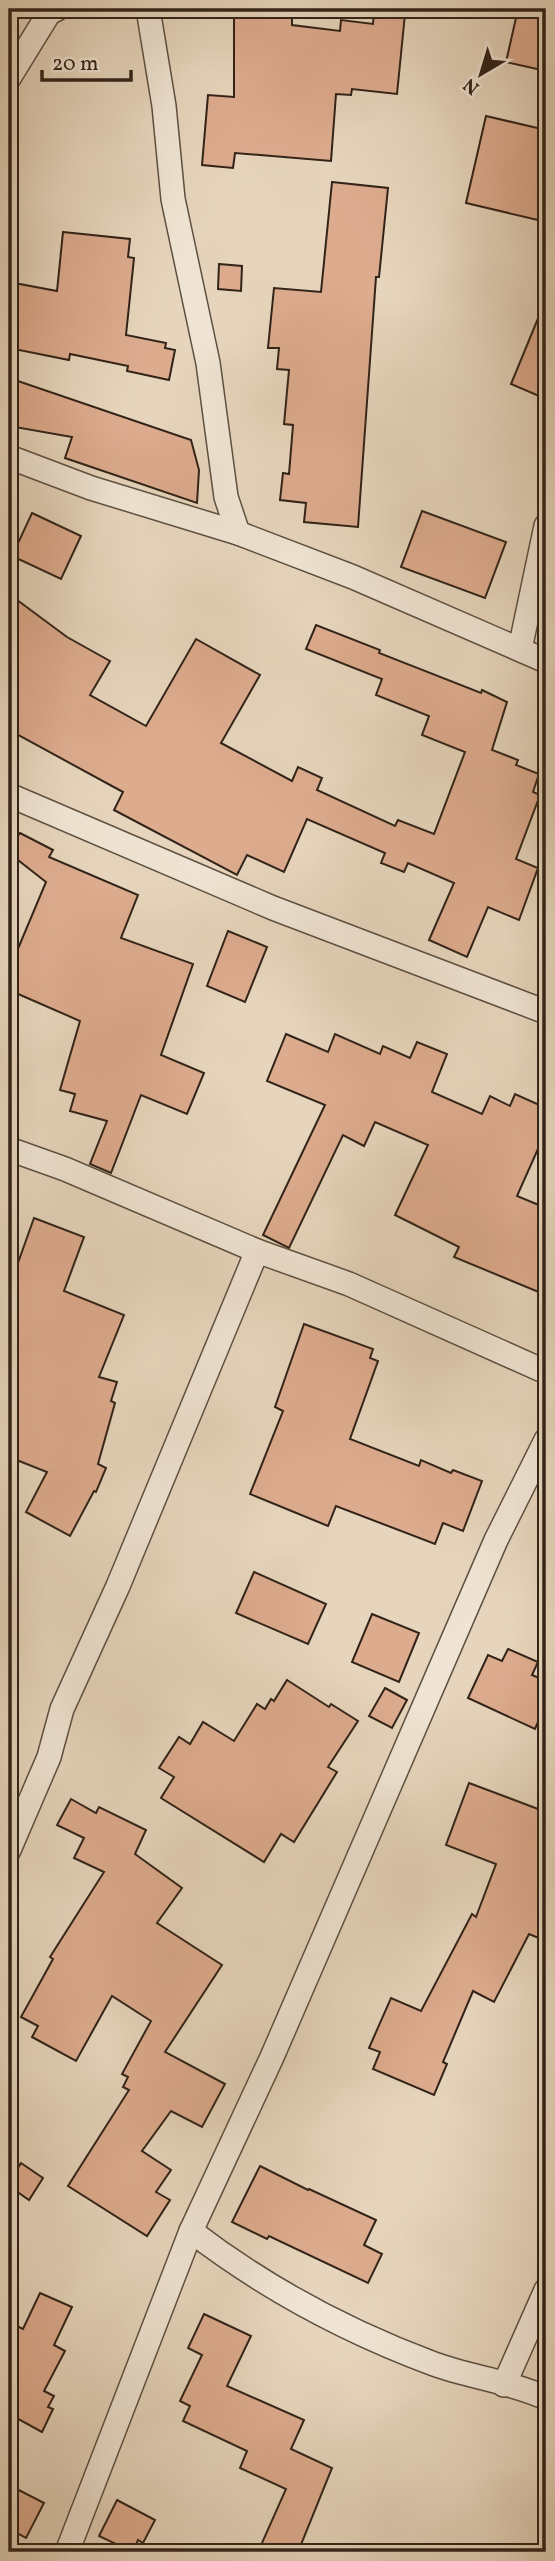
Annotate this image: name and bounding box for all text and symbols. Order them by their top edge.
scale bar [42,38,131,82]
north arrow [447,38,516,108]
text: 20 m [52,50,98,79]
text: N [458,71,485,100]

